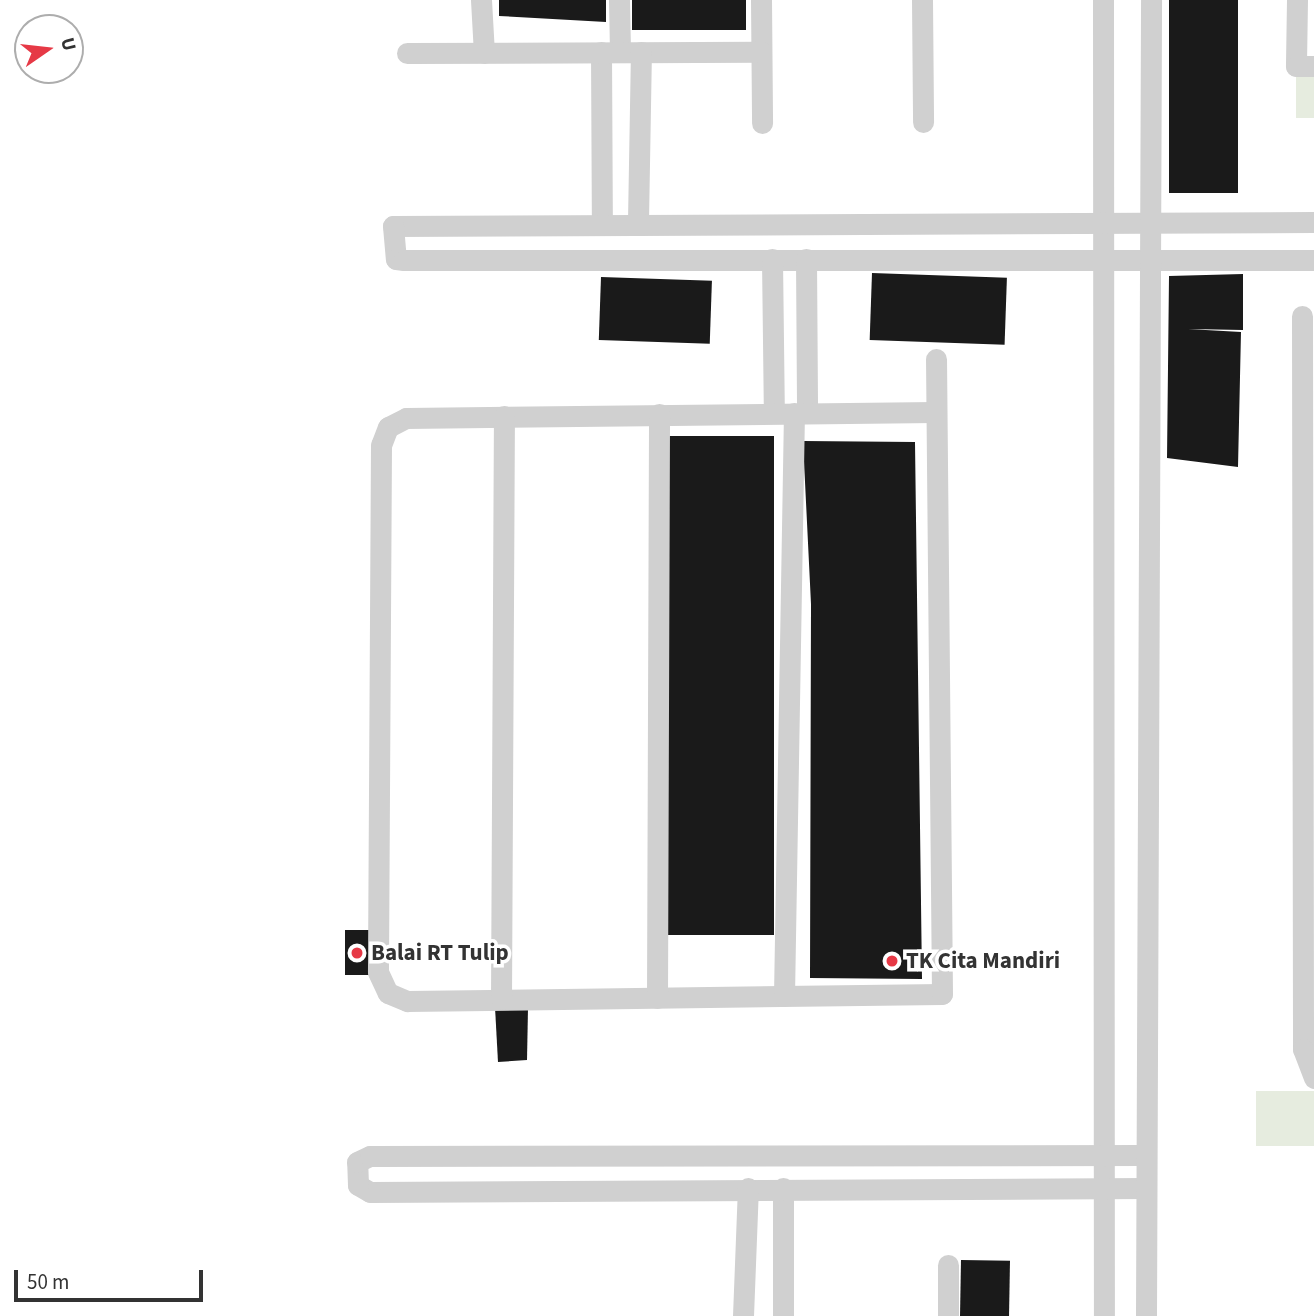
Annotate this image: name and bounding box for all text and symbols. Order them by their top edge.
north arrow [14,14,84,84]
text: U [53,35,83,54]
place label: Balai RT Tulip [371,939,509,967]
marker: Balai RT Tulip [349,945,365,961]
place label: TK Cita Mandiri [906,947,1060,975]
marker: TK Cita Mandiri [884,953,900,969]
scale bar [18,1256,206,1300]
text: 50 m [27,1267,69,1297]

